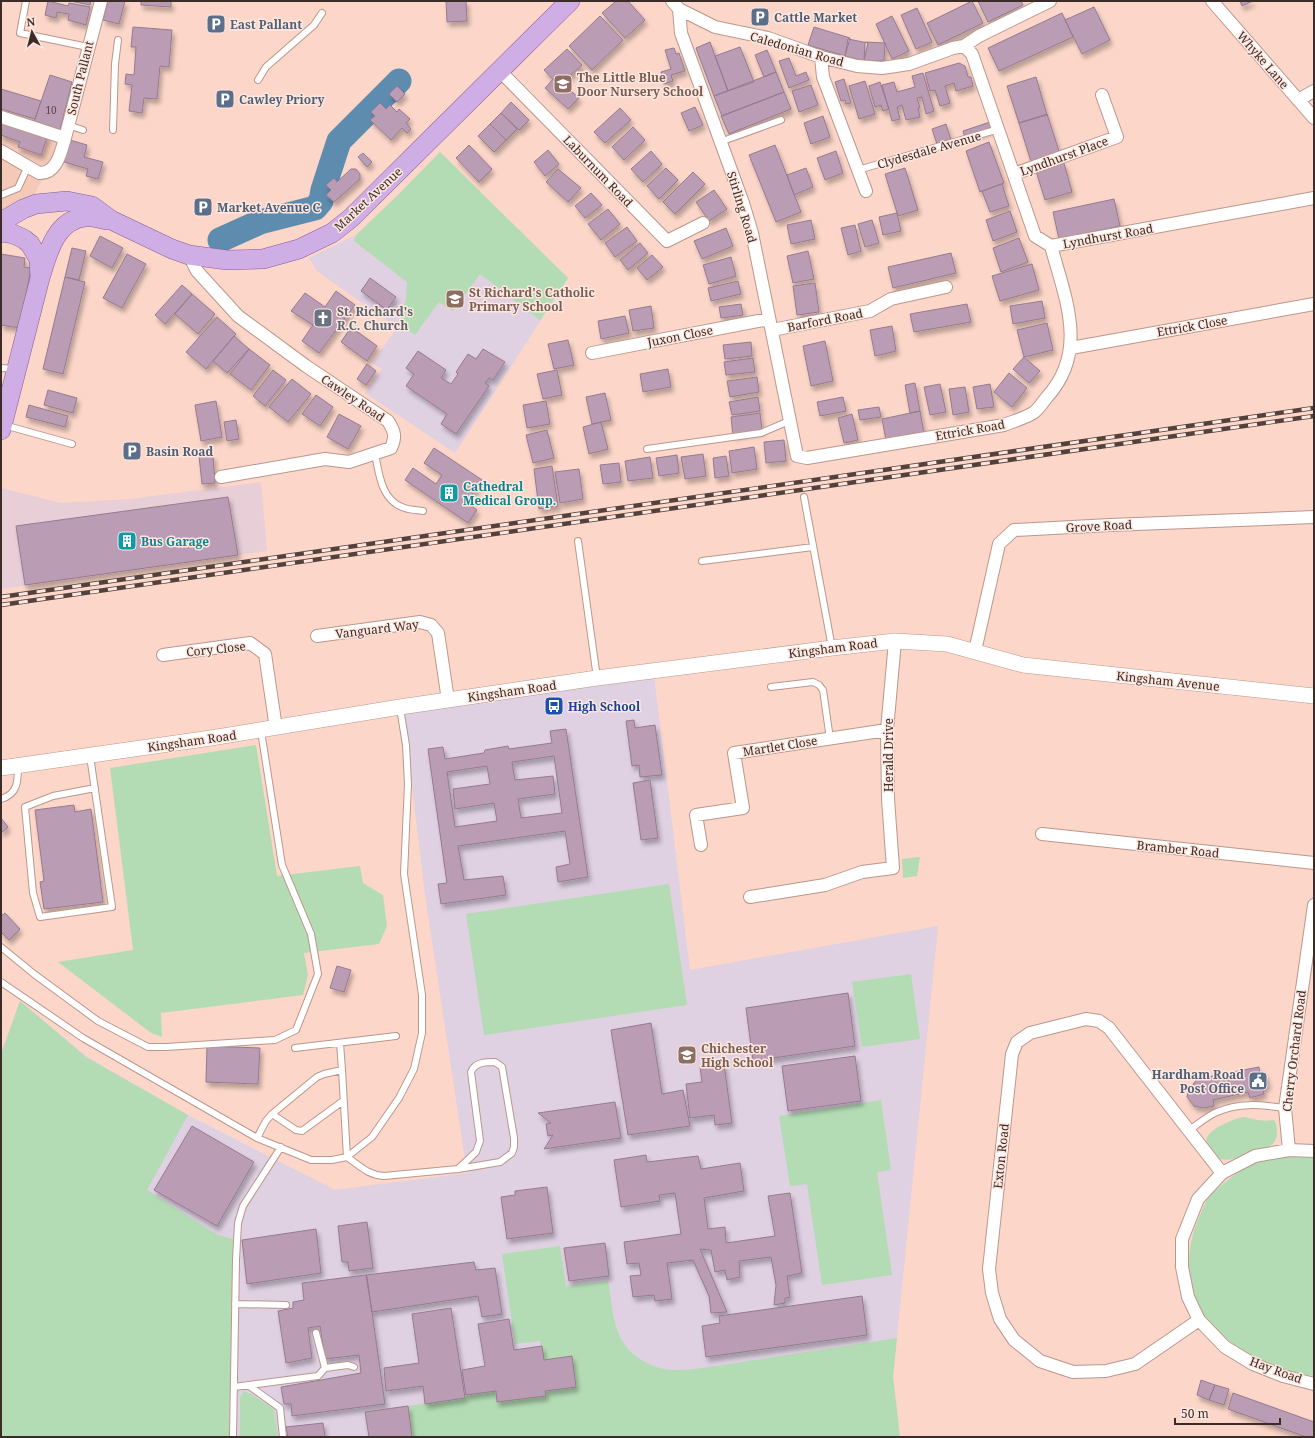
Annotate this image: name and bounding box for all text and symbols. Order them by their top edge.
parking icon: Cattle Market [749,6,771,28]
place label: Cattle Market [774,9,857,26]
north arrow [12,12,52,52]
parking icon: East Pallant [205,13,227,35]
text: N [26,14,36,30]
place label: East Pallant [230,16,302,33]
street label: Whyke Lane [1233,27,1293,93]
street label: Caledonian Road [748,28,846,71]
street label: South Pallant [63,39,97,117]
place label: The Little Blue Door Nursery School [577,69,704,100]
school or university icon: The Little Blue Door Nursery School [552,73,574,95]
parking icon: Cawley Priory [214,88,236,110]
place label: Cawley Priory [239,91,324,108]
house number: 10 [45,103,57,117]
street label: Clydesdale Avenue [875,127,983,173]
street label: Laburnum Road [559,131,637,211]
street label: Lyndhurst Place [1018,132,1110,180]
street label: Market Avenue [330,163,406,235]
street label: Stirling Road [723,169,761,245]
parking icon: Market Avenue C [192,196,214,218]
place label: Market Avenue C [217,199,321,216]
street label: Lyndhurst Road [1061,220,1155,252]
place label: St Richard's Catholic Primary School [469,284,595,315]
school or university icon: St Richard's Catholic Primary School [444,288,466,310]
place label: St. Richard's R.C. Church [337,303,413,334]
street label: Barford Road [786,304,865,336]
church icon: St. Richard's R.C. Church [312,307,334,329]
street label: Ettrick Close [1155,311,1229,341]
street label: Juxon Close [645,321,714,351]
street label: Cawley Road [318,370,389,426]
street label: Ettrick Road [934,415,1007,444]
parking icon: Basin Road [121,440,143,462]
place label: Basin Road [146,443,213,460]
place label: Cathedral Medical Group. [463,478,556,509]
building icon: Cathedral Medical Group. [438,482,460,504]
street label: Grove Road [1065,516,1133,536]
building icon: Bus Garage [116,530,138,552]
place label: Bus Garage [141,533,209,550]
street label: Vanguard Way [334,615,420,643]
street label: Kingsham Road [787,634,879,662]
street label: Cory Close [185,637,247,661]
street label: Kingsham Avenue [1116,667,1220,695]
street label: Kingsham Road [466,676,558,706]
bus stop icon: High School [543,695,565,717]
place label: High School [568,698,641,715]
street label: Herald Drive [880,718,897,792]
street label: Kingsham Road [146,726,238,756]
street label: Martlet Close [742,732,818,760]
street label: Bramber Road [1136,836,1221,862]
street label: Cherry Orchard Road [1278,989,1310,1113]
place label: Chichester High School [701,1040,774,1071]
school or university icon: Chichester High School [676,1044,698,1066]
place label: Hardham Road Post Office [1152,1066,1244,1097]
public building icon: Hardham Road Post Office [1247,1070,1269,1092]
street label: Exton Road [989,1122,1013,1189]
street label: Hay Road [1247,1353,1305,1388]
scale bar [1175,1400,1280,1426]
text: 50 m [1181,1405,1209,1422]

